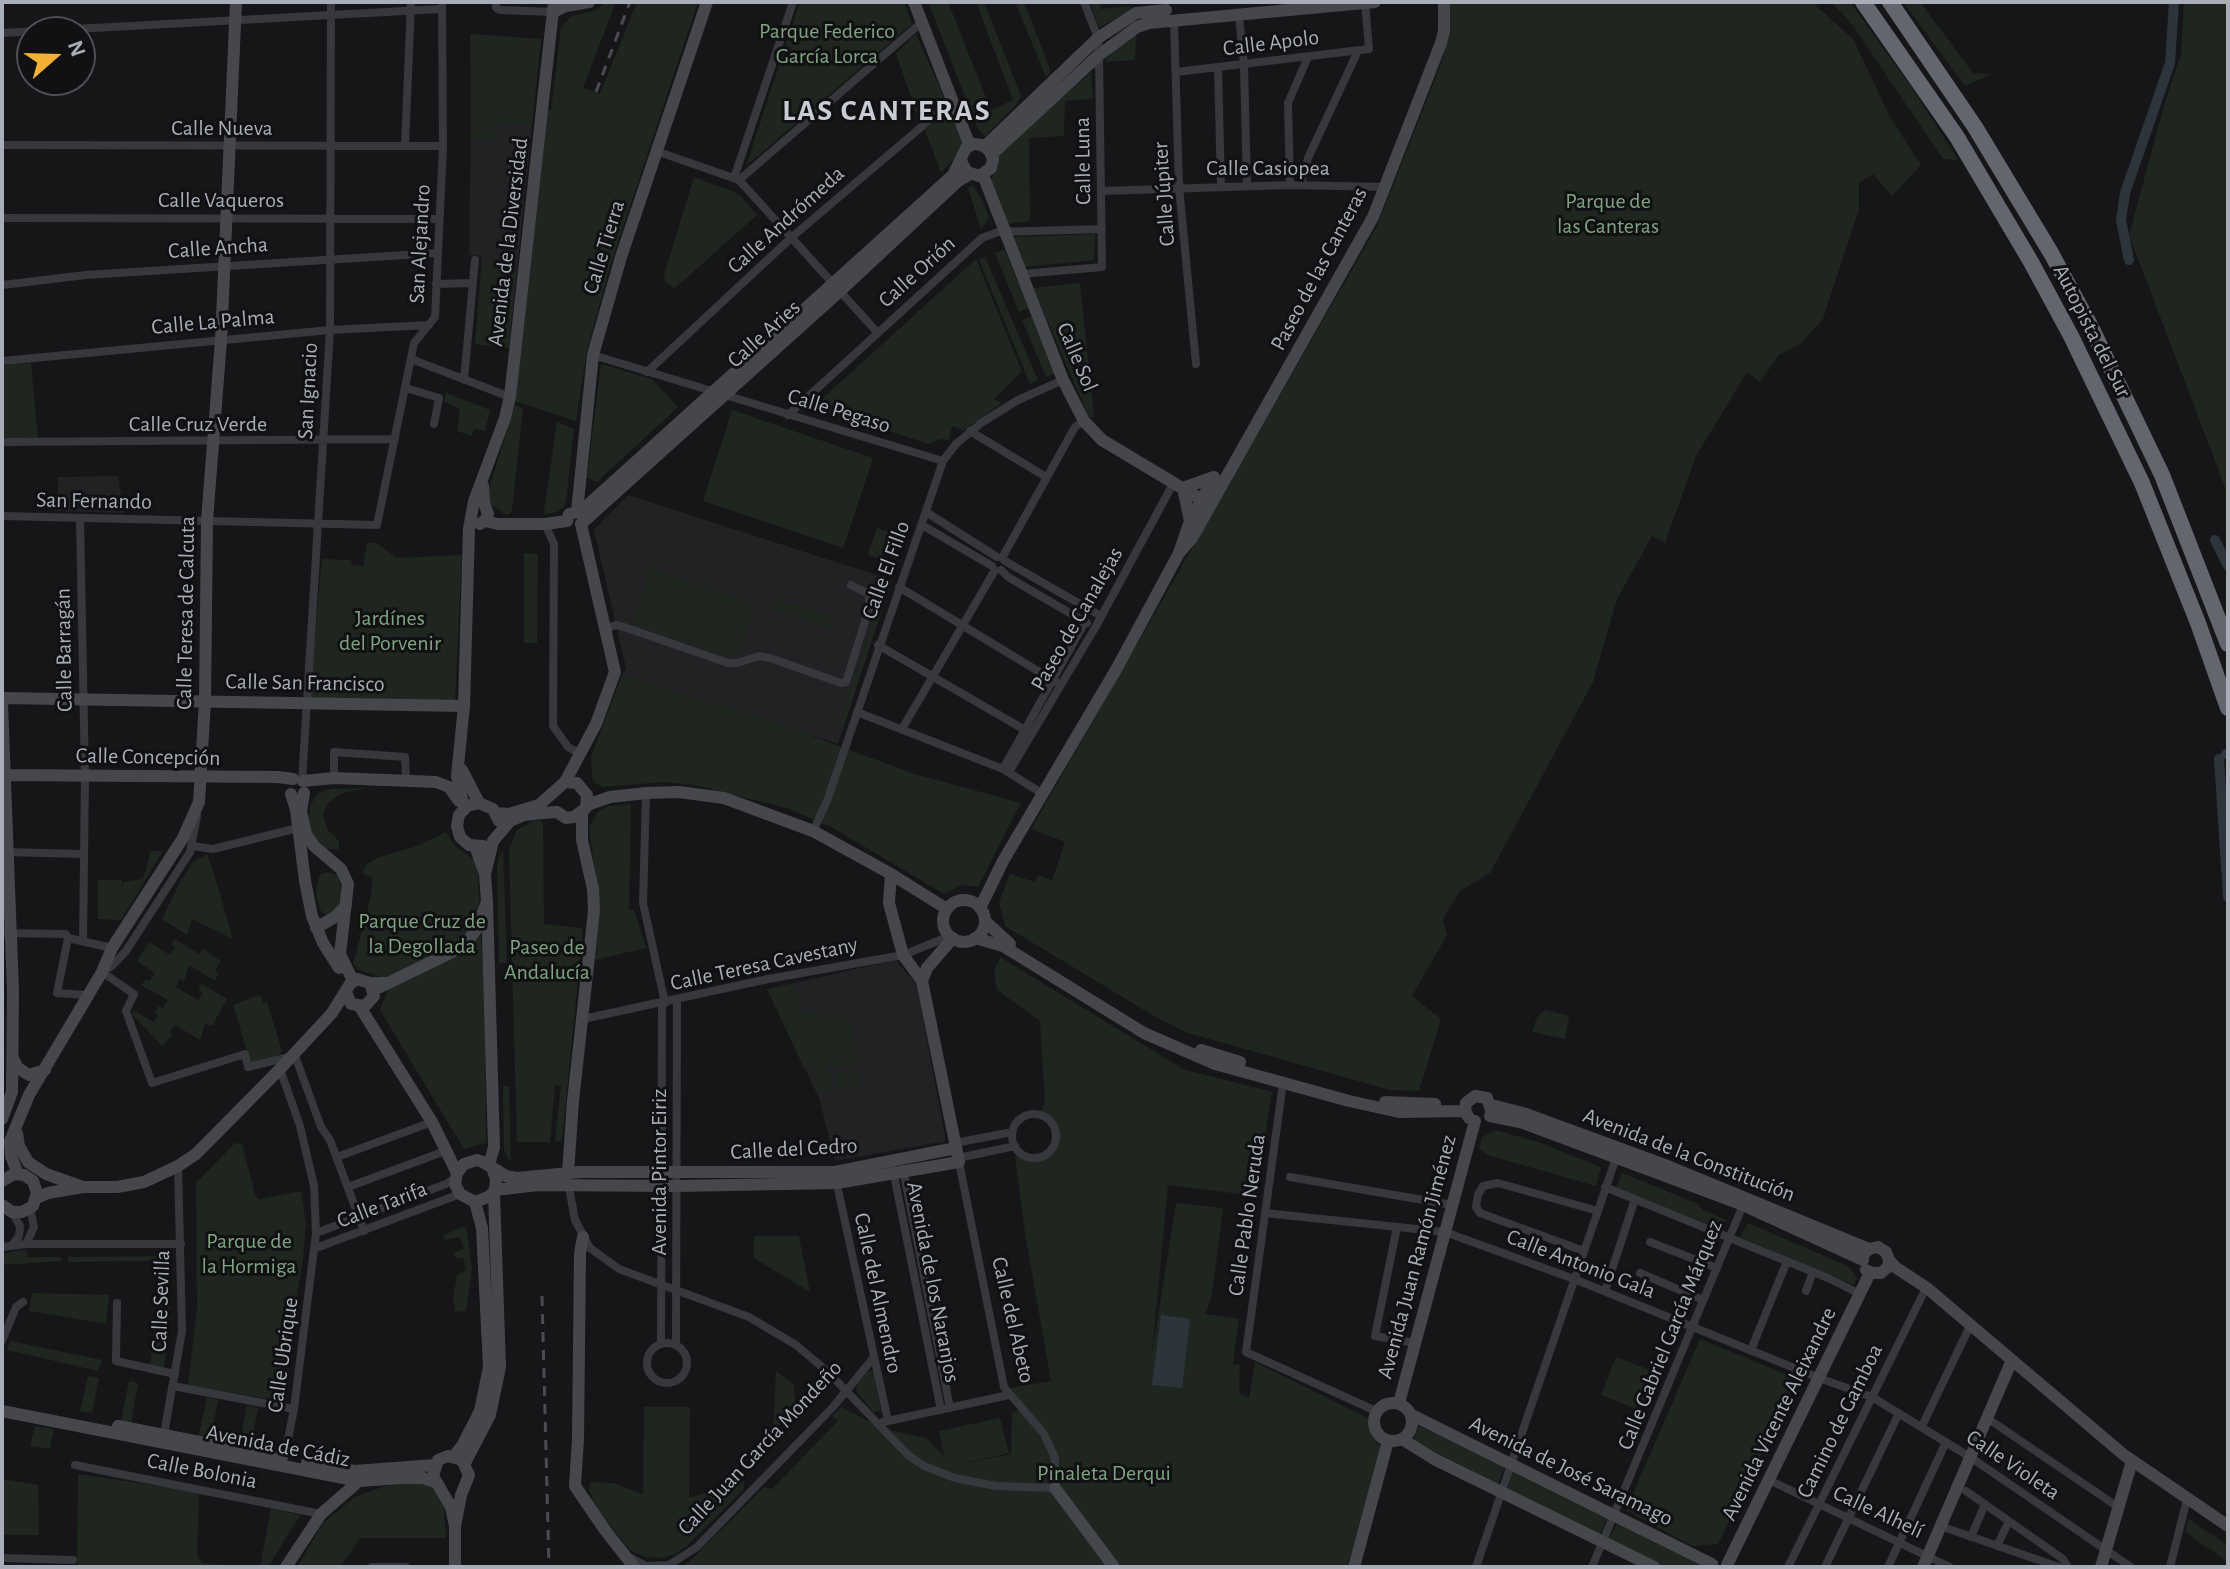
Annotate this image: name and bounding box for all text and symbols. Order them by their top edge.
north arrow [16,16,96,96]
park label: Parque Federico García Lorca [759,18,895,70]
street label: Calle Apolo [1221,24,1321,62]
text: N [64,38,90,59]
district label: LAS CANTERAS [782,93,992,129]
street label: Calle Nueva [171,115,273,141]
street label: Calle Luna [1069,117,1097,205]
street label: Avenida de la Diversidad [482,136,534,348]
street label: Calle Júpiter [1147,141,1181,247]
street label: Calle Casiopea [1206,155,1330,181]
street label: Calle Andrómeda [722,161,850,279]
street label: Paseo de las Canteras [1265,183,1373,355]
street label: San Alejandro [404,184,436,304]
street label: Calle Vaqueros [158,187,284,213]
park label: Parque de las Canteras [1557,188,1659,240]
street label: Calle Tierra [577,197,631,297]
street label: Calle Ancha [167,231,269,265]
street label: Calle Orión [873,231,961,313]
street label: Autopista del Sur [2047,260,2137,402]
street label: Calle Aries [722,294,806,374]
street label: Calle La Palma [150,303,276,341]
street label: Calle Sol [1051,319,1103,395]
street label: San Ignacio [292,342,324,440]
street label: Calle Pegaso [784,383,894,439]
street label: Calle Cruz Verde [129,411,267,437]
street label: San Fernando [36,487,152,515]
street label: Calle Teresa de Calcuta [171,516,201,710]
street label: Calle El Fillo [856,517,916,623]
street label: Paseo de Canalejas [1025,542,1129,696]
street label: Calle Barragán [50,588,78,712]
park label: Jardínes del Porvenir [339,605,441,656]
street label: Calle San Francisco [225,668,385,698]
street label: Calle Concepción [75,743,221,771]
park label: Parque Cruz de la Degollada [358,908,486,960]
street label: Calle Teresa Cavestany [668,931,860,997]
park label: Paseo de Andalucía [504,934,590,986]
street label: Avenida Pintor Eiriz [646,1089,672,1255]
street label: Avenida de la Constitución [1579,1102,1799,1208]
street label: Calle del Cedro [730,1132,858,1166]
street label: Calle Pablo Neruda [1223,1132,1271,1298]
street label: Avenida Juan Ramón Jiménez [1372,1132,1462,1382]
street label: Calle Tarifa [333,1176,431,1234]
street label: Avenida de los Naranjos [901,1179,965,1385]
street label: Calle del Almendro [848,1210,908,1376]
street label: Calle Gabriel García Márquez [1612,1216,1728,1454]
street label: Calle Antonio Gala [1503,1224,1659,1304]
park label: Parque de la Hormiga [201,1228,297,1280]
street label: Calle Sevilla [146,1250,176,1352]
street label: Calle del Abeto [986,1254,1040,1386]
street label: Calle Ubrique [262,1296,304,1414]
street label: Avenida Vicente Aleixandre [1716,1303,1842,1525]
street label: Camino de Gamboa [1791,1340,1889,1502]
street label: Calle Juan García Mondeño [672,1355,848,1541]
street label: Avenida de José Saramago [1465,1410,1677,1532]
street label: Avenida de Cádiz [204,1419,352,1473]
street label: Calle Violeta [1961,1424,2065,1506]
street label: Calle Bolonia [145,1447,259,1495]
park label: Pinaleta Derqui [1037,1460,1171,1486]
street label: Calle Alhelí [1829,1480,1927,1544]

